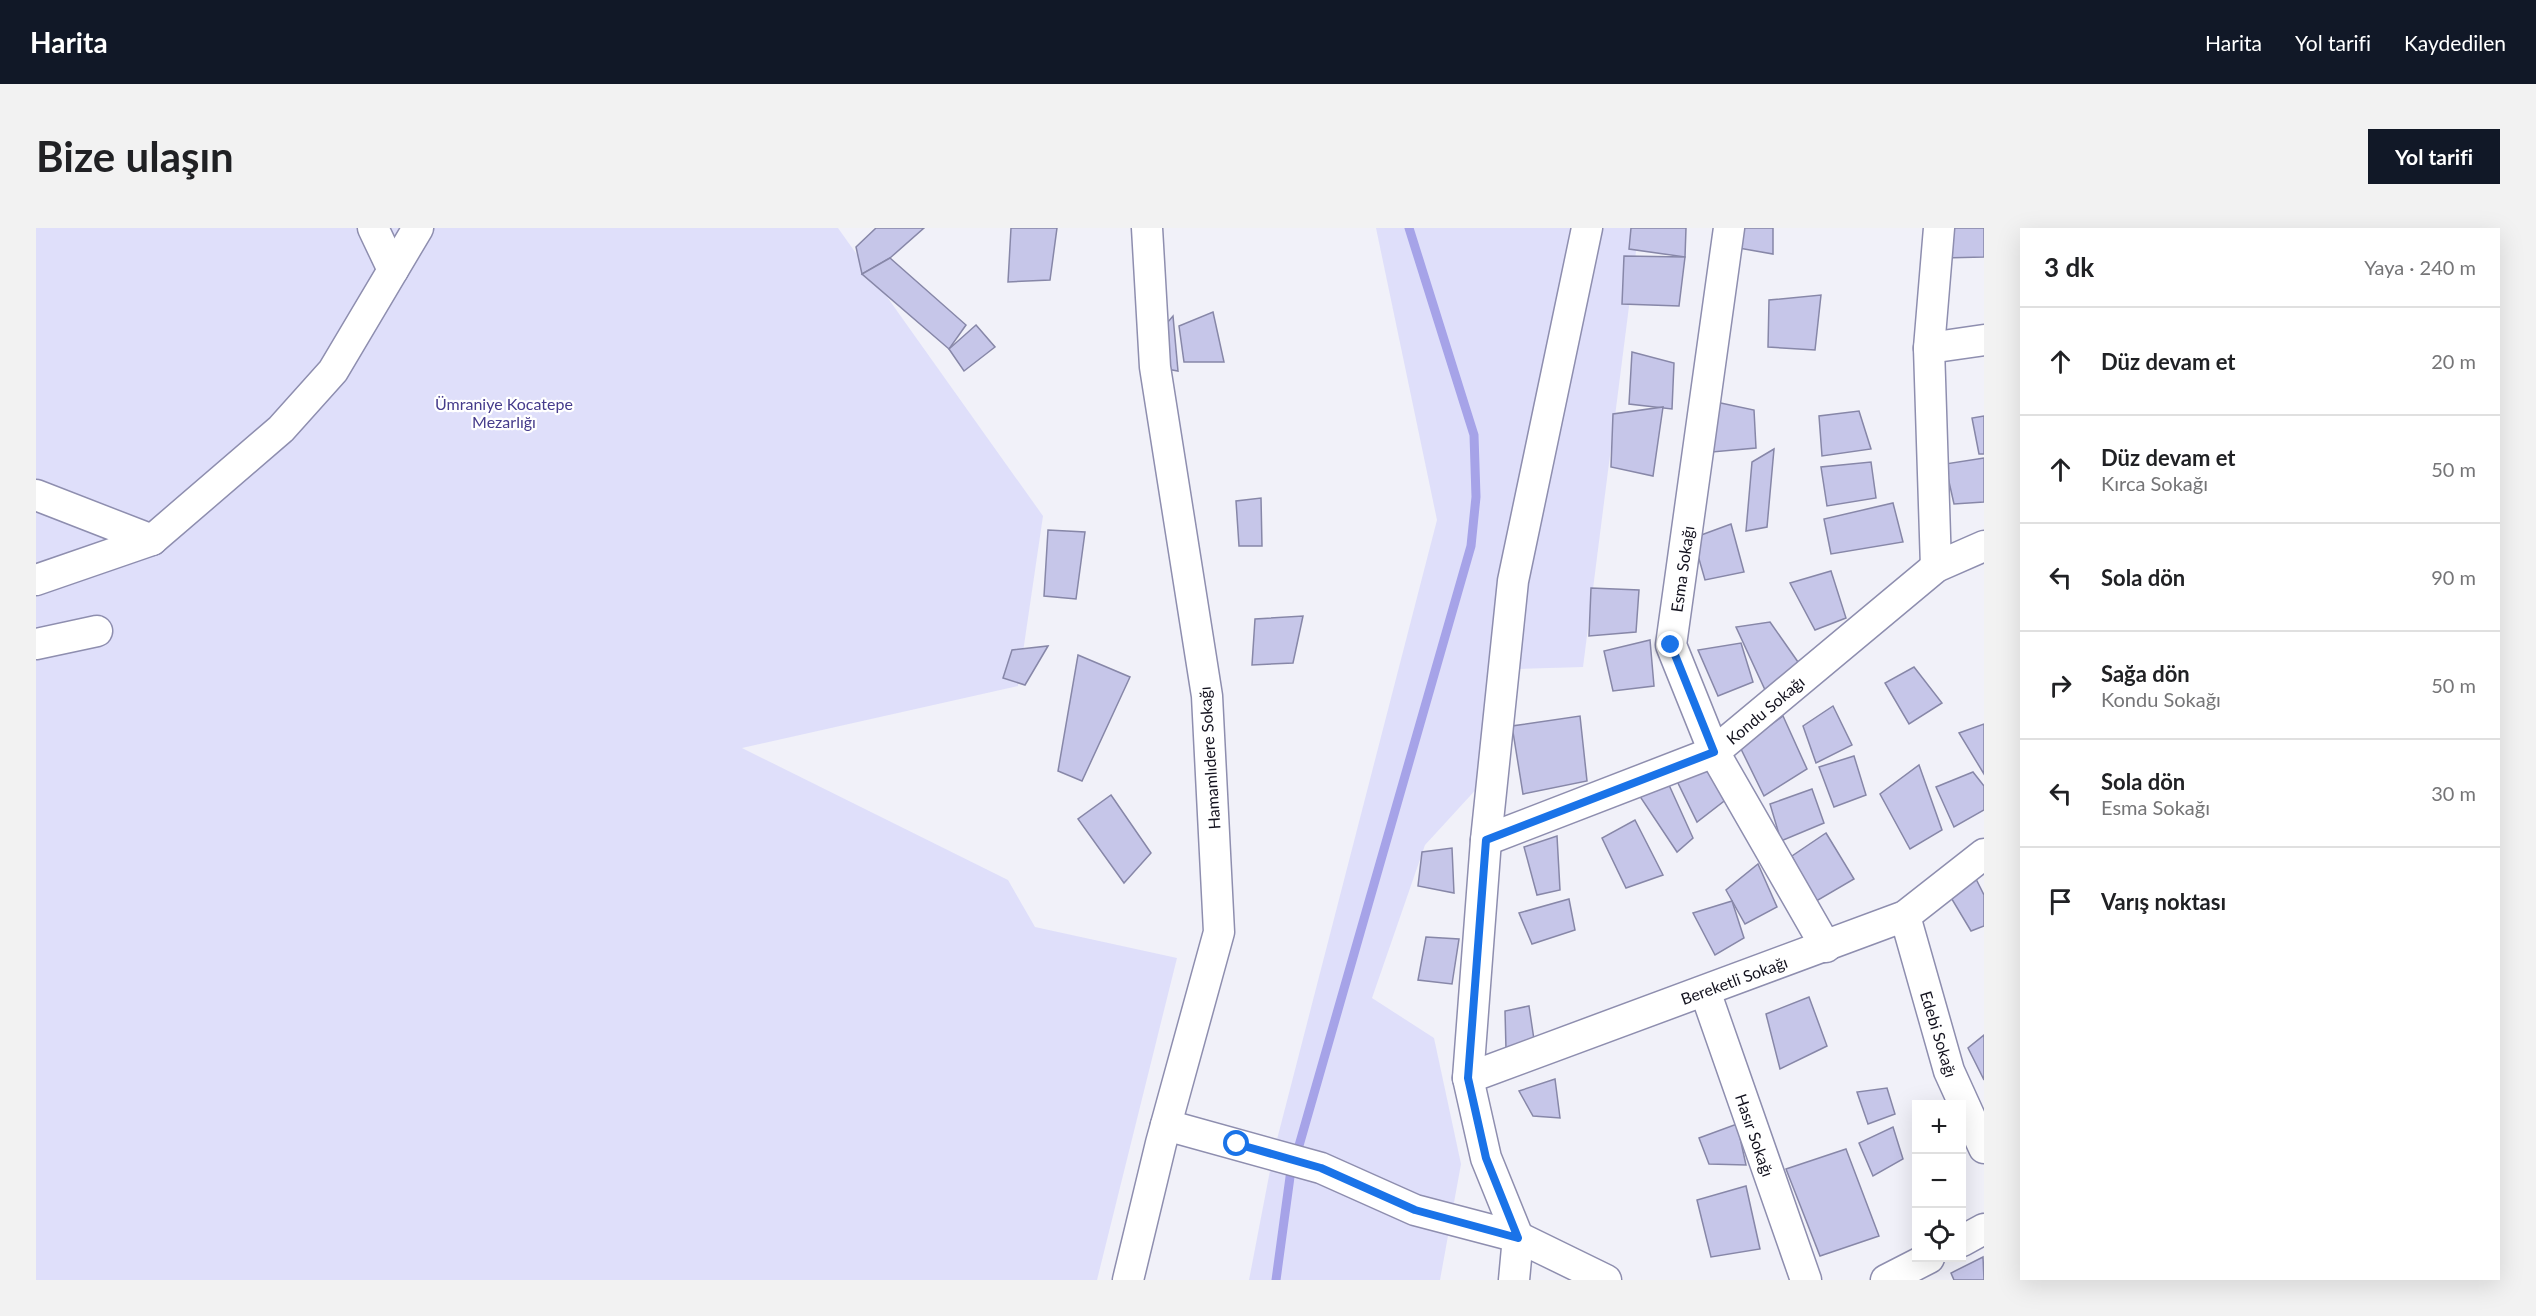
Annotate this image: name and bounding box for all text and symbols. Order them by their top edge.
text: Harita [30,25,108,59]
text: Harita [2205,30,2262,55]
text: Yol tarifi [2295,30,2371,55]
text: Kaydedilen [2404,30,2506,55]
button: Yol tarifi [2368,129,2500,184]
text: Bize ulaşın [36,131,234,181]
text: 3 dk [2044,251,2094,283]
text: Yaya · 240 m [2364,255,2476,279]
icon: ahead [2044,345,2077,378]
text: Düz devam et [2101,348,2236,375]
text: 20 m [2431,349,2476,373]
park label: Ümraniye Kocatepe Mezarlığı [435,394,573,431]
text: Düz devam et [2101,444,2236,471]
icon: ahead [2044,453,2077,486]
text: 50 m [2431,457,2476,481]
text: Kırca Sokağı [2101,471,2208,495]
street label: Esma Sokağı [1667,525,1697,613]
icon: left [2044,561,2077,594]
text: Sola dön [2101,564,2185,591]
text: 90 m [2431,565,2476,589]
route end [1657,631,1683,657]
text: Sağa dön [2101,660,2190,687]
icon: right [2044,669,2077,702]
street label: Kondu Sokağı [1722,672,1808,748]
text: 50 m [2431,673,2476,697]
street label: Hamamlıdere Sokağı [1195,686,1223,830]
text: Kondu Sokağı [2101,687,2221,711]
text: Sola dön [2101,768,2185,795]
icon: left [2044,777,2077,810]
text: 30 m [2431,781,2476,805]
text: Esma Sokağı [2101,795,2210,819]
icon: arrive [2044,885,2077,918]
text: Varış noktası [2101,888,2226,915]
street label: Bereketli Sokağı [1678,952,1790,1008]
street label: Edebi Sokağı [1917,989,1961,1079]
street label: Hasır Sokağı [1732,1091,1778,1179]
map controls [1912,1100,1966,1262]
button: + [1912,1100,1966,1154]
route start [1223,1130,1249,1156]
button: − [1912,1154,1966,1208]
button: locate [1912,1208,1966,1262]

